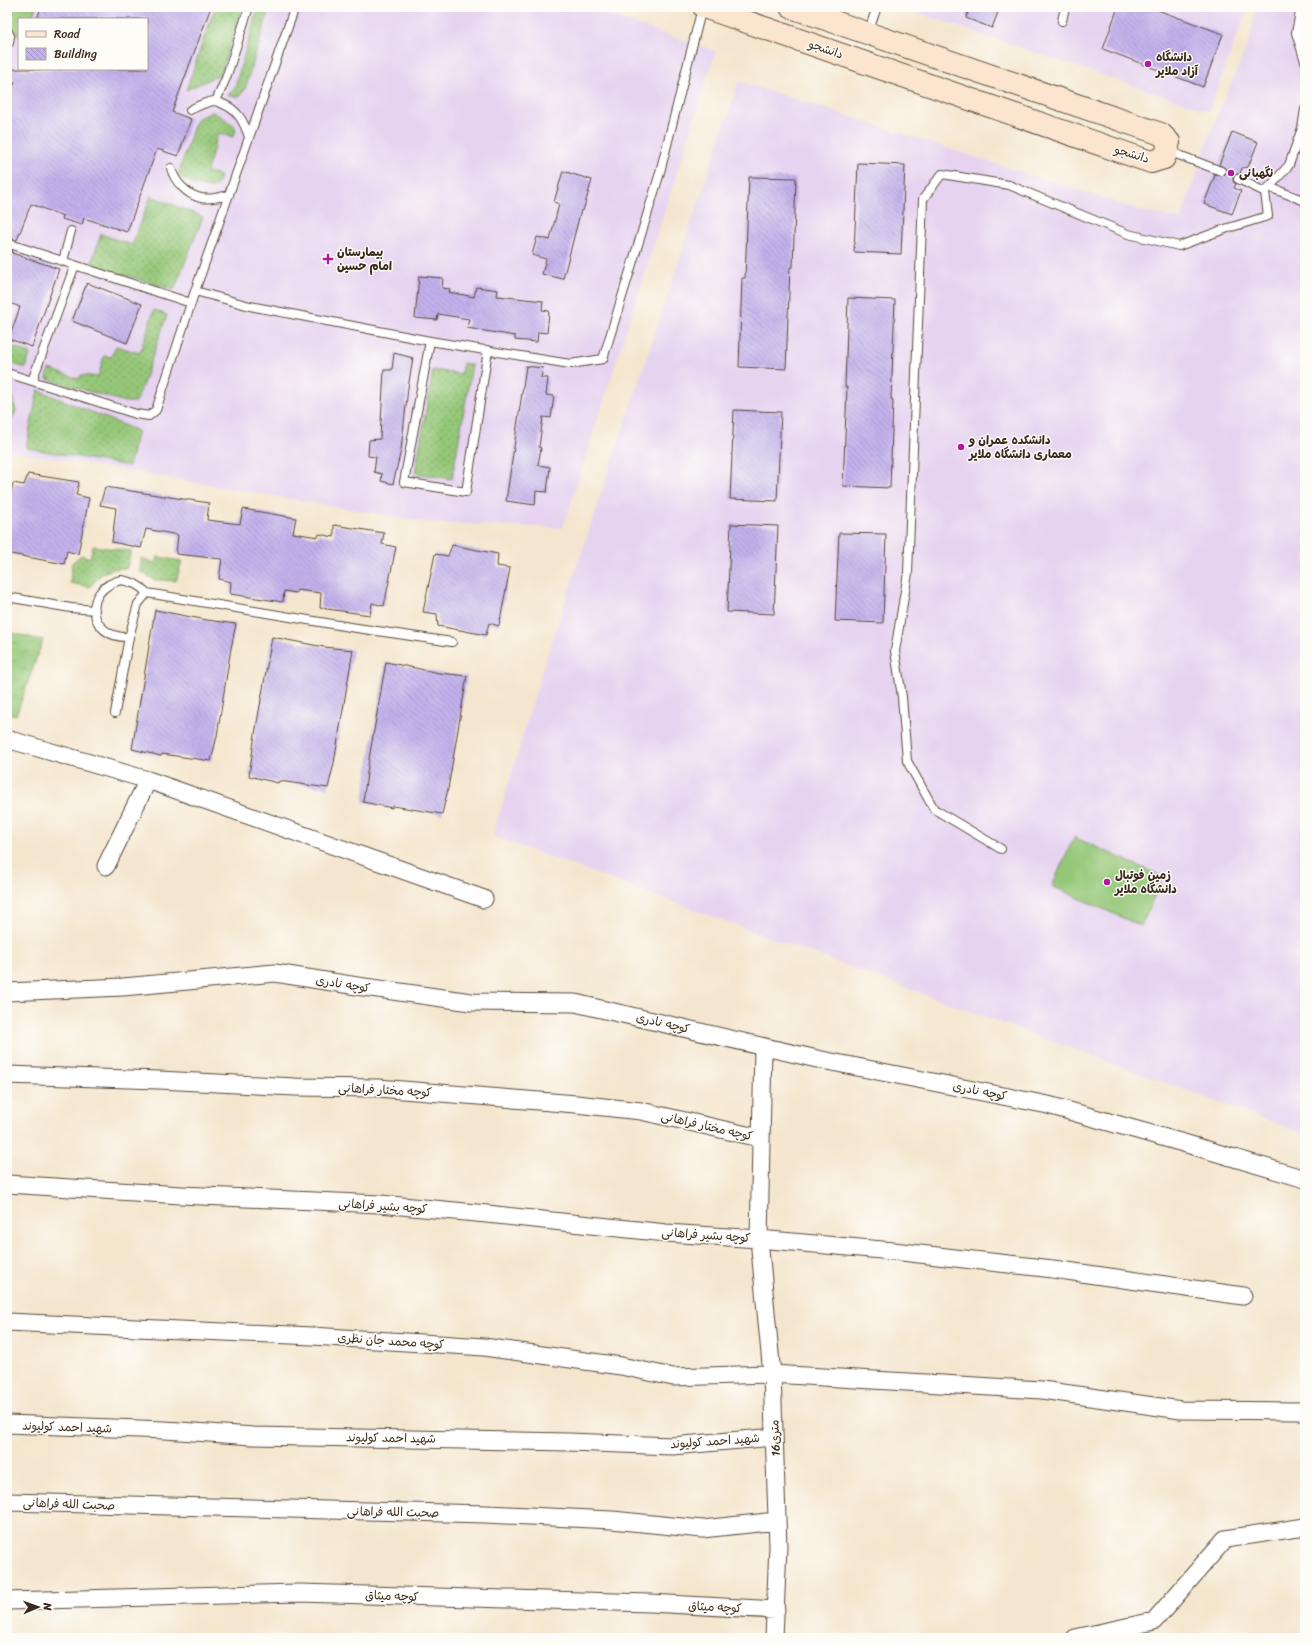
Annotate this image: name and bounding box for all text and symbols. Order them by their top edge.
legend [18,18,148,70]
text: Road [54,23,81,45]
street label: دانشجو [805,32,846,65]
text: Building [54,43,97,65]
place label: دانشگاه آزاد ملایر [1155,46,1199,82]
marker: دانشگاه آزاد ملایر [1143,59,1153,69]
street label: دانشجو [1111,138,1152,170]
place label: نگهبانی [1239,162,1273,184]
marker: نگهبانی [1226,168,1236,178]
place label: بیمارستان امام حسین [337,241,392,277]
marker: بیمارستان امام حسین [322,253,334,265]
place label: دانشکده عمران و معماری دانشگاه ملایر [968,429,1072,465]
marker: دانشکده عمران و معماری دانشگاه ملایر [956,442,966,452]
place label: زمین فوتبال دانشگاه ملایر [1114,864,1177,900]
marker: زمین فوتبال دانشگاه ملایر [1102,877,1112,887]
street label: کوچه نادری [314,969,372,999]
street label: کوچه نادری [634,1006,692,1040]
street label: کوچه نادری [951,1075,1009,1107]
street label: کوچه مختار فراهانی [338,1077,432,1103]
street label: کوچه مختار فراهانی [659,1105,755,1147]
street label: کوچه بشیر فراهانی [338,1192,428,1220]
street label: کوچه بشیر فراهانی [661,1221,751,1249]
street label: کوچه محمد جان نظری [337,1326,445,1356]
street label: شهید احمد کولیوند [22,1414,112,1440]
street label: 16متری [763,1419,787,1457]
street label: شهید احمد کولیوند [346,1426,436,1450]
street label: شهید احمد کولیوند [669,1427,761,1455]
street label: صحبت الله فراهانی [23,1491,115,1517]
street label: صحبت الله فراهانی [347,1500,439,1524]
street label: کوچه میثاق [365,1584,419,1608]
north arrow [18,1587,58,1627]
street label: کوچه میثاق [688,1595,742,1619]
text: N [38,1602,57,1611]

